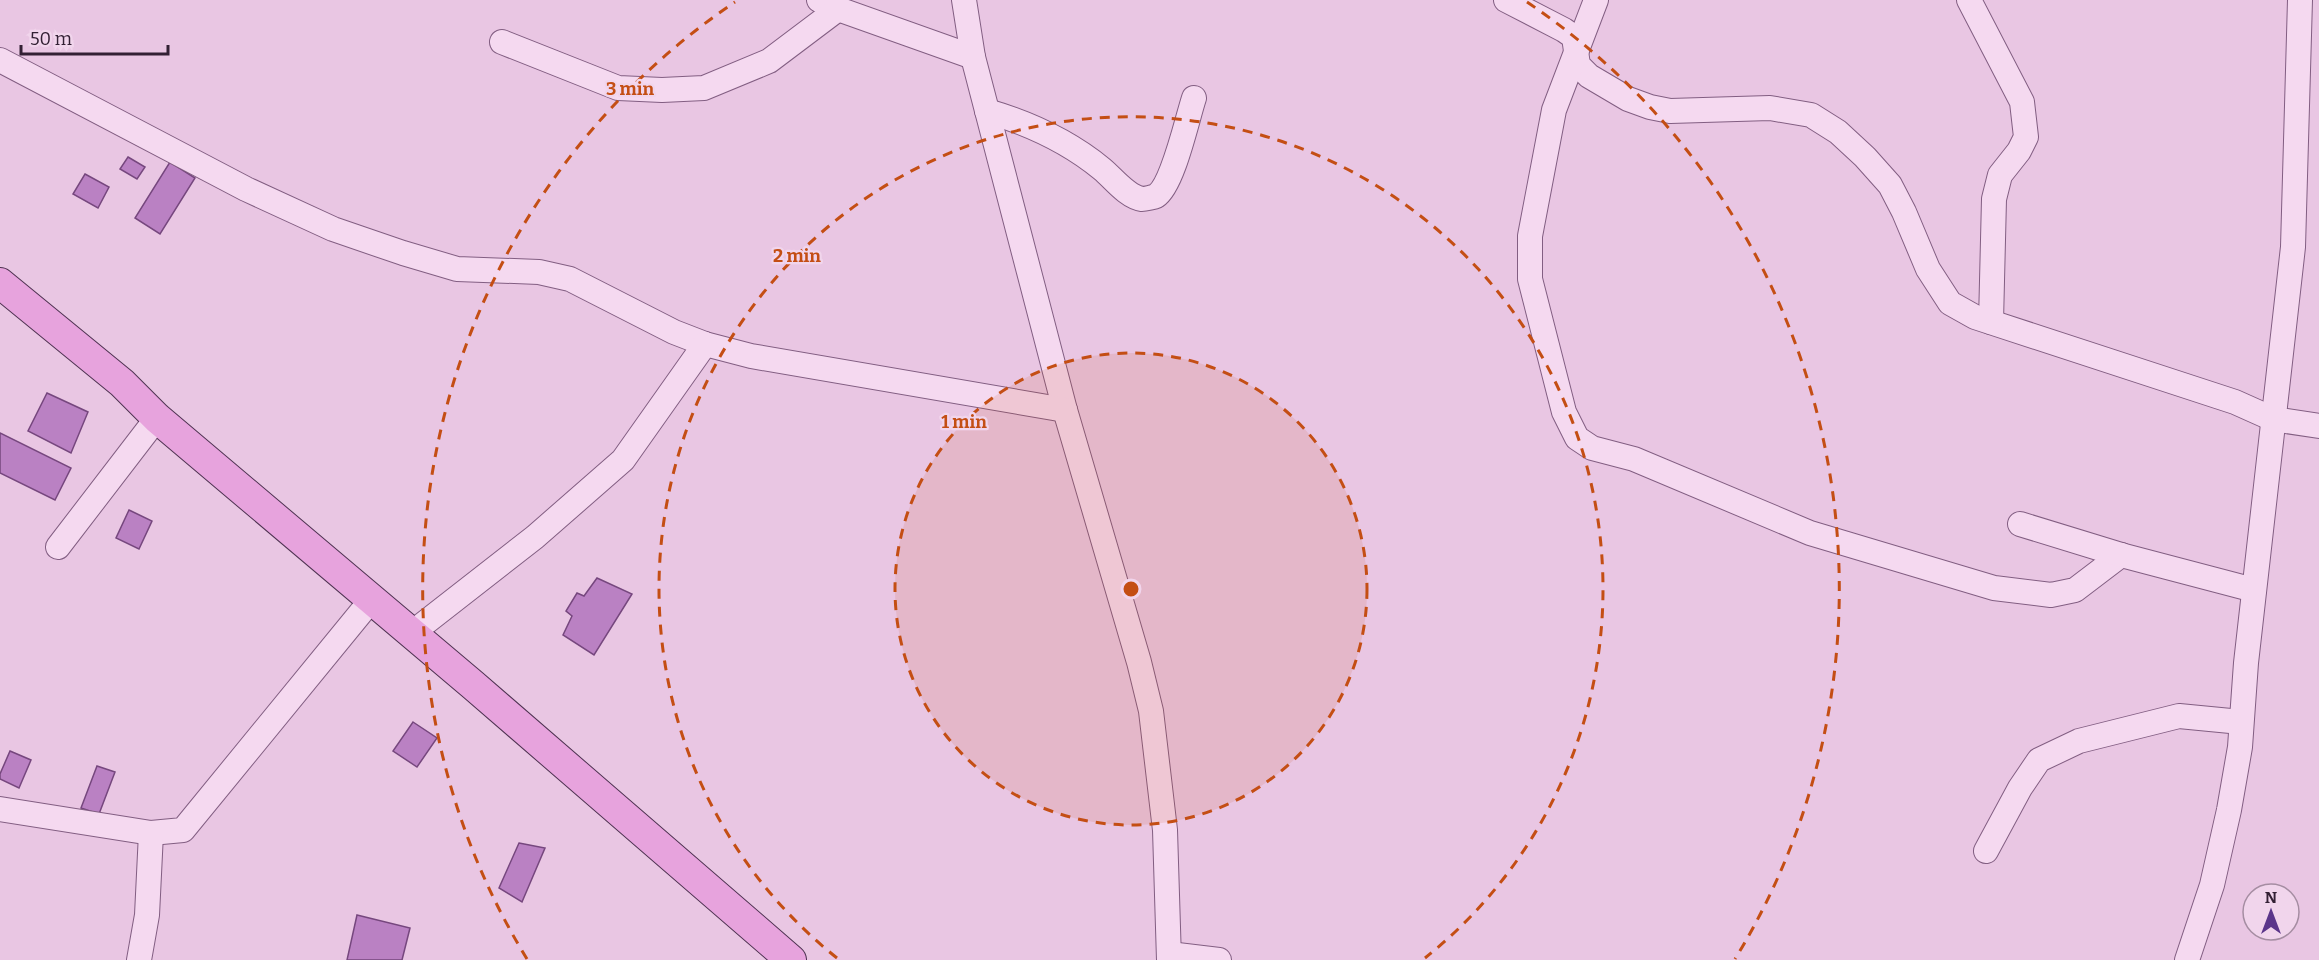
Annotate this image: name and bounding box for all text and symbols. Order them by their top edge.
scale bar [21,18,168,56]
text: 50 m [30,28,72,50]
text: 3 min [606,78,654,100]
text: 2 min [773,245,821,267]
text: 1 min [941,411,987,433]
centre of rings [1121,579,1141,599]
north arrow [2241,882,2301,942]
text: N [2265,888,2277,907]

